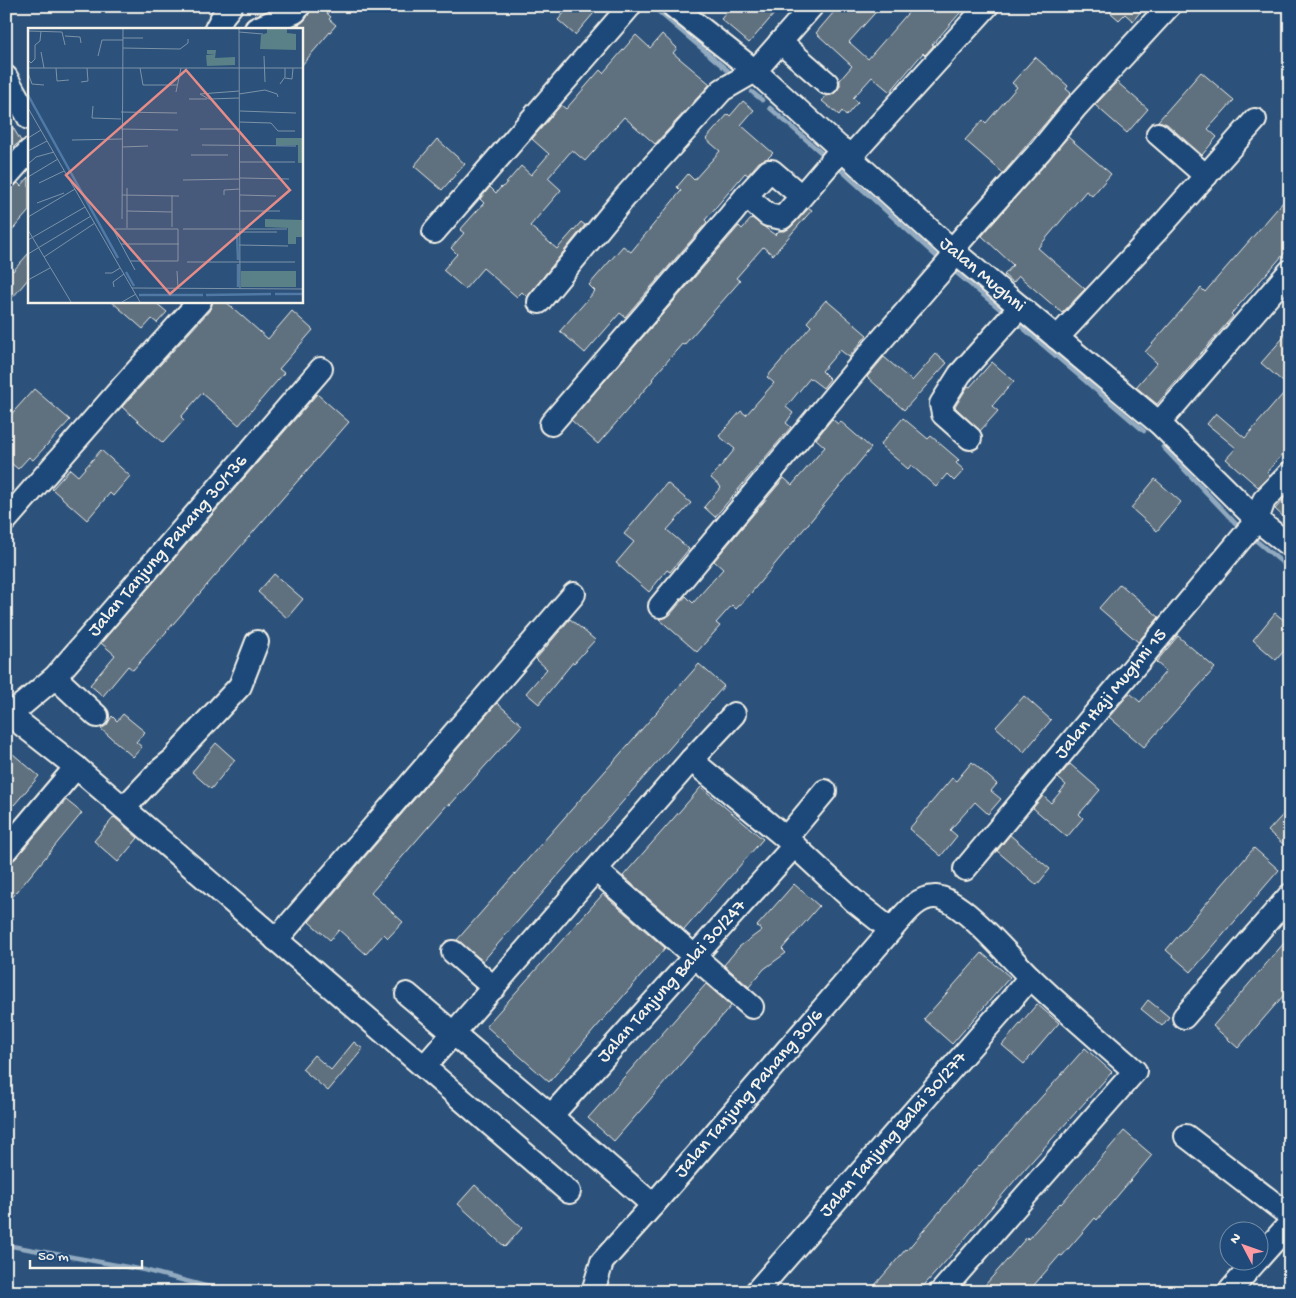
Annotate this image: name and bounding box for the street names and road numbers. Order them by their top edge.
street label: Jalan Mughni [934,232,1030,318]
street label: Jalan Tanjung Pahang 30/136 [83,450,253,642]
street label: Jalan Haji Mughni 15 [1050,624,1172,764]
street label: Jalan Tanjung Balai 30/247 [593,894,752,1068]
street label: Jalan Tanjung Pahang 30/6 [670,1004,829,1183]
street label: Jalan Tanjung Balai 30/277 [815,1046,973,1222]

